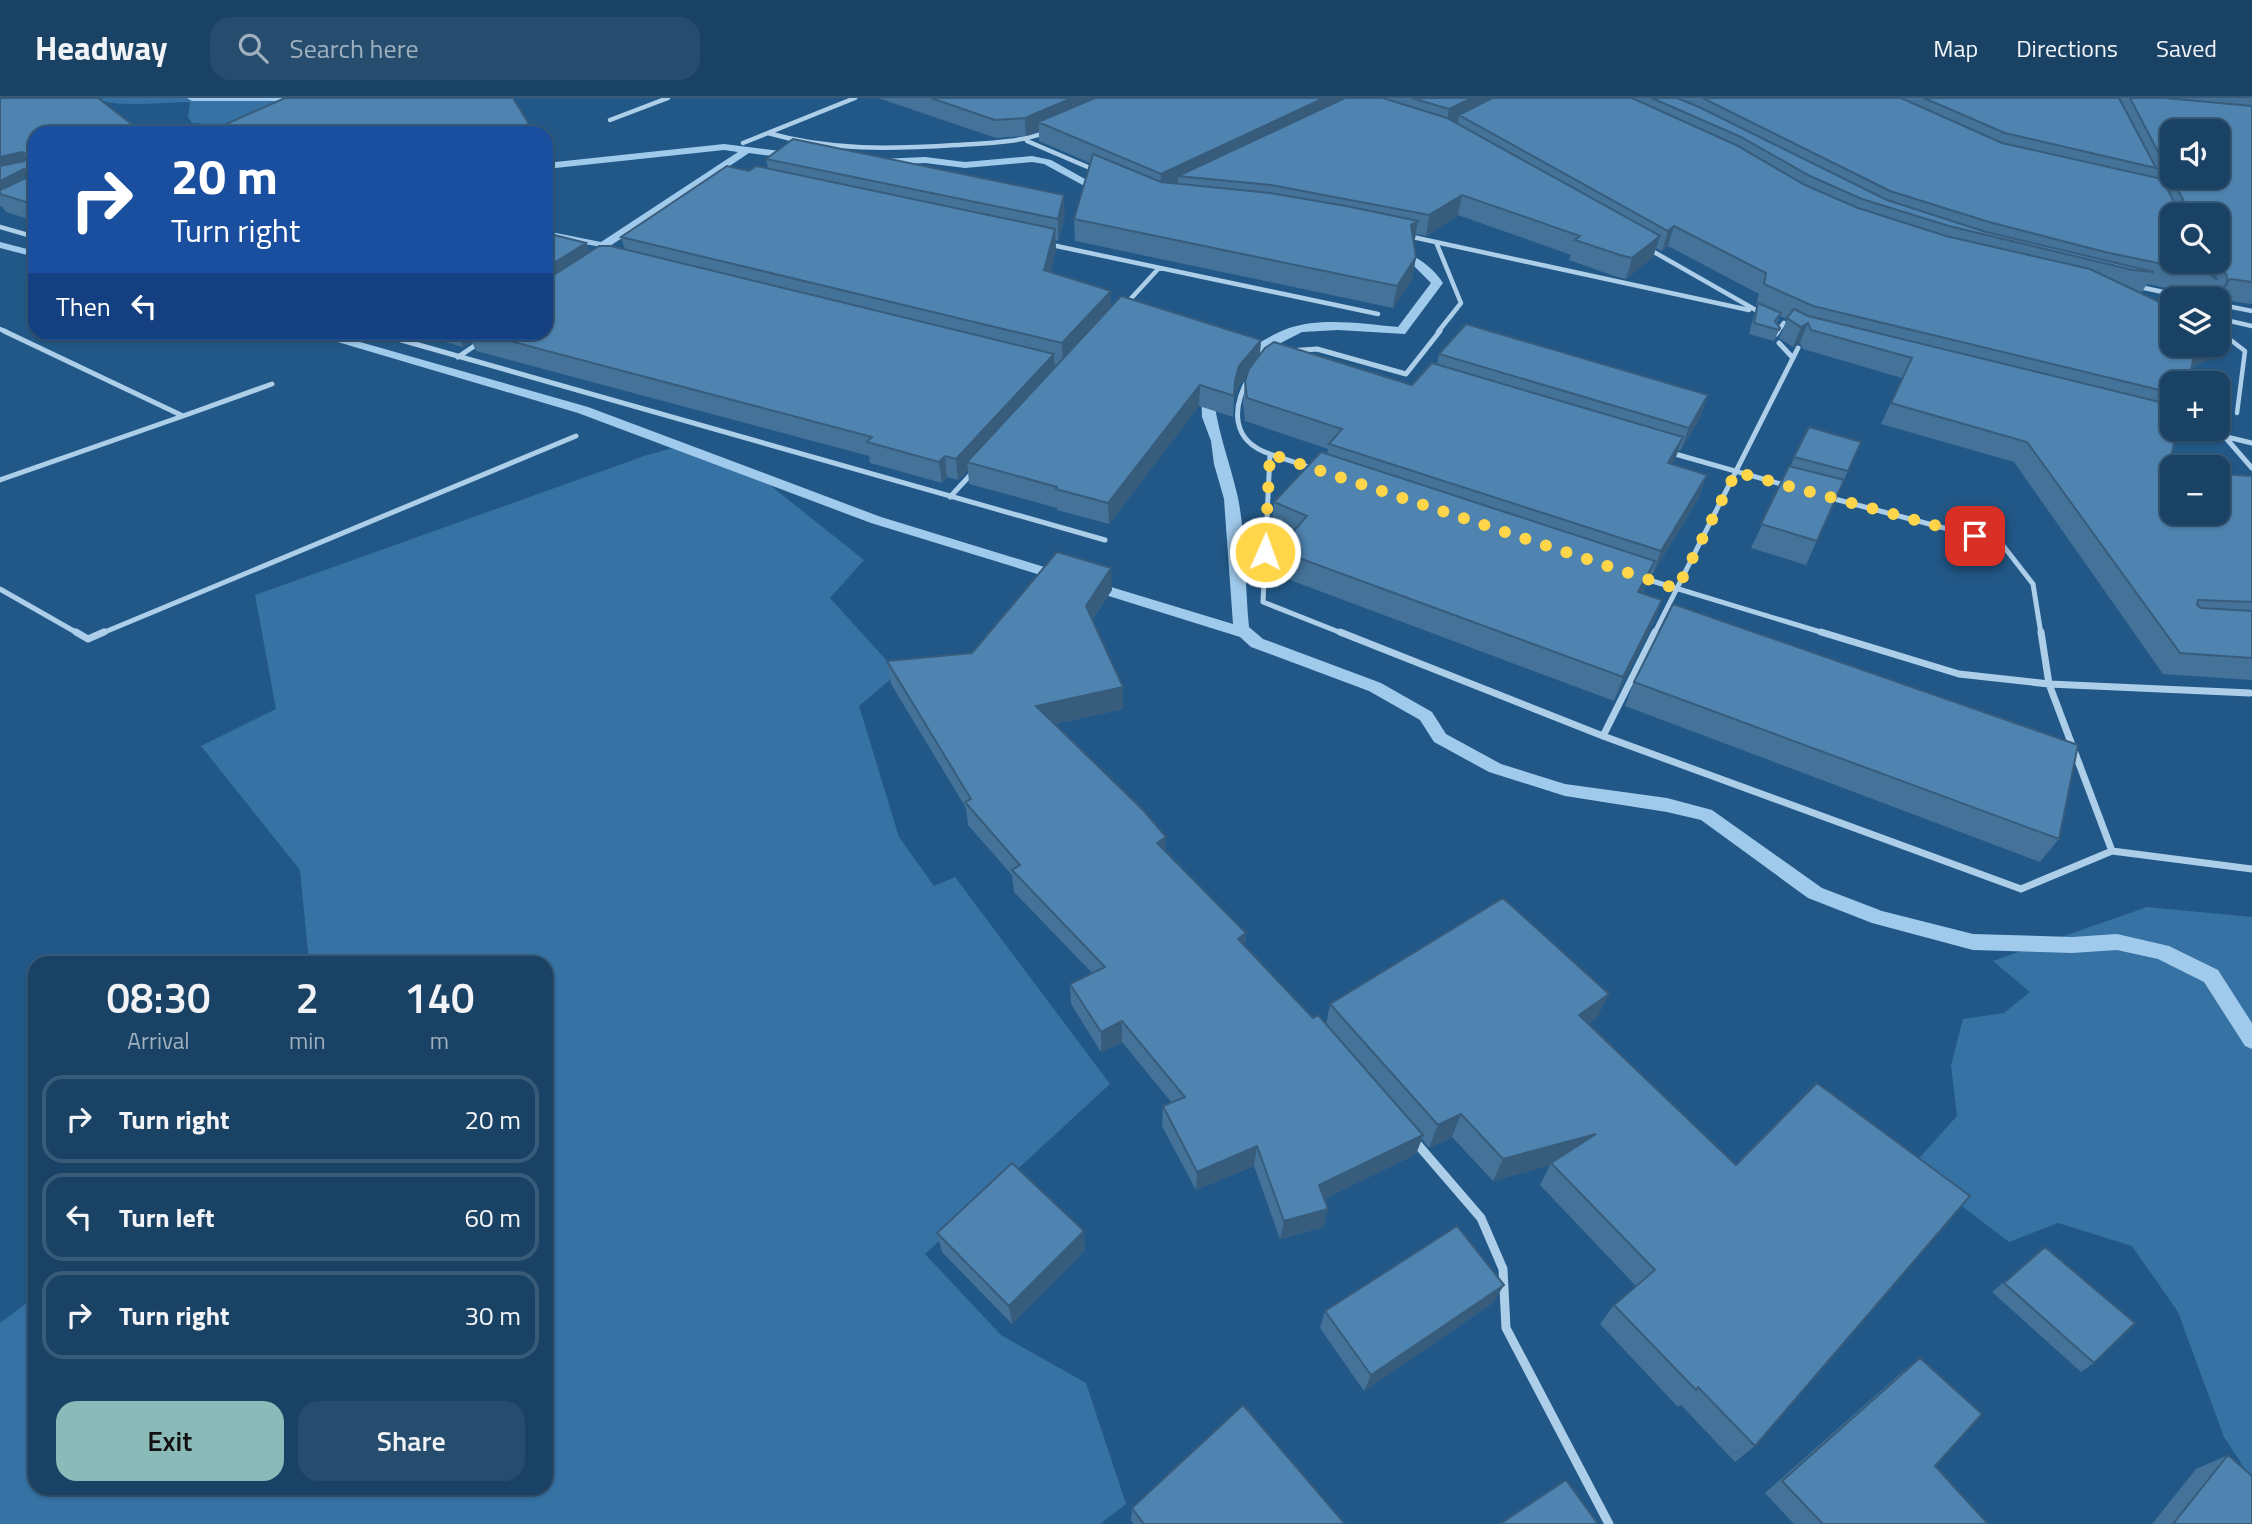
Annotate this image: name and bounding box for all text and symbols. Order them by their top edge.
search box [210,17,700,80]
text: Headway [35,23,168,73]
icon: search [234,29,272,67]
text: Search here [290,29,419,68]
text: Map [1933,30,1978,66]
text: Directions [2016,30,2118,66]
text: Saved [2156,30,2217,66]
map controls [2160,119,2230,525]
button: sound [2160,119,2230,189]
text: 20 m [171,138,278,213]
icon: right [56,154,147,245]
button: search [2160,203,2230,273]
text: Turn right [171,206,300,254]
text: Then [56,287,111,326]
icon: left [125,287,163,325]
button: layers [2160,287,2230,357]
button: + [2160,371,2230,441]
button: − [2160,455,2230,525]
pin [1945,506,2005,566]
position arrow [1228,515,1302,589]
icon: arrive [1956,517,1994,555]
text: 08:30 [106,965,211,1029]
text: 2 [296,965,319,1029]
text: 140 [404,965,475,1029]
text: Arrival [127,1023,190,1058]
text: min [289,1023,326,1058]
text: m [430,1023,449,1058]
icon: right [60,1100,98,1138]
text: Turn right [119,1100,230,1139]
text: 20 m [464,1100,521,1139]
icon: left [60,1198,98,1236]
text: Turn left [119,1198,214,1237]
text: 60 m [464,1198,521,1237]
icon: right [60,1296,98,1334]
text: Turn right [119,1296,230,1335]
text: 30 m [464,1296,521,1335]
button: Exit [56,1401,284,1481]
button: Share [298,1401,525,1481]

